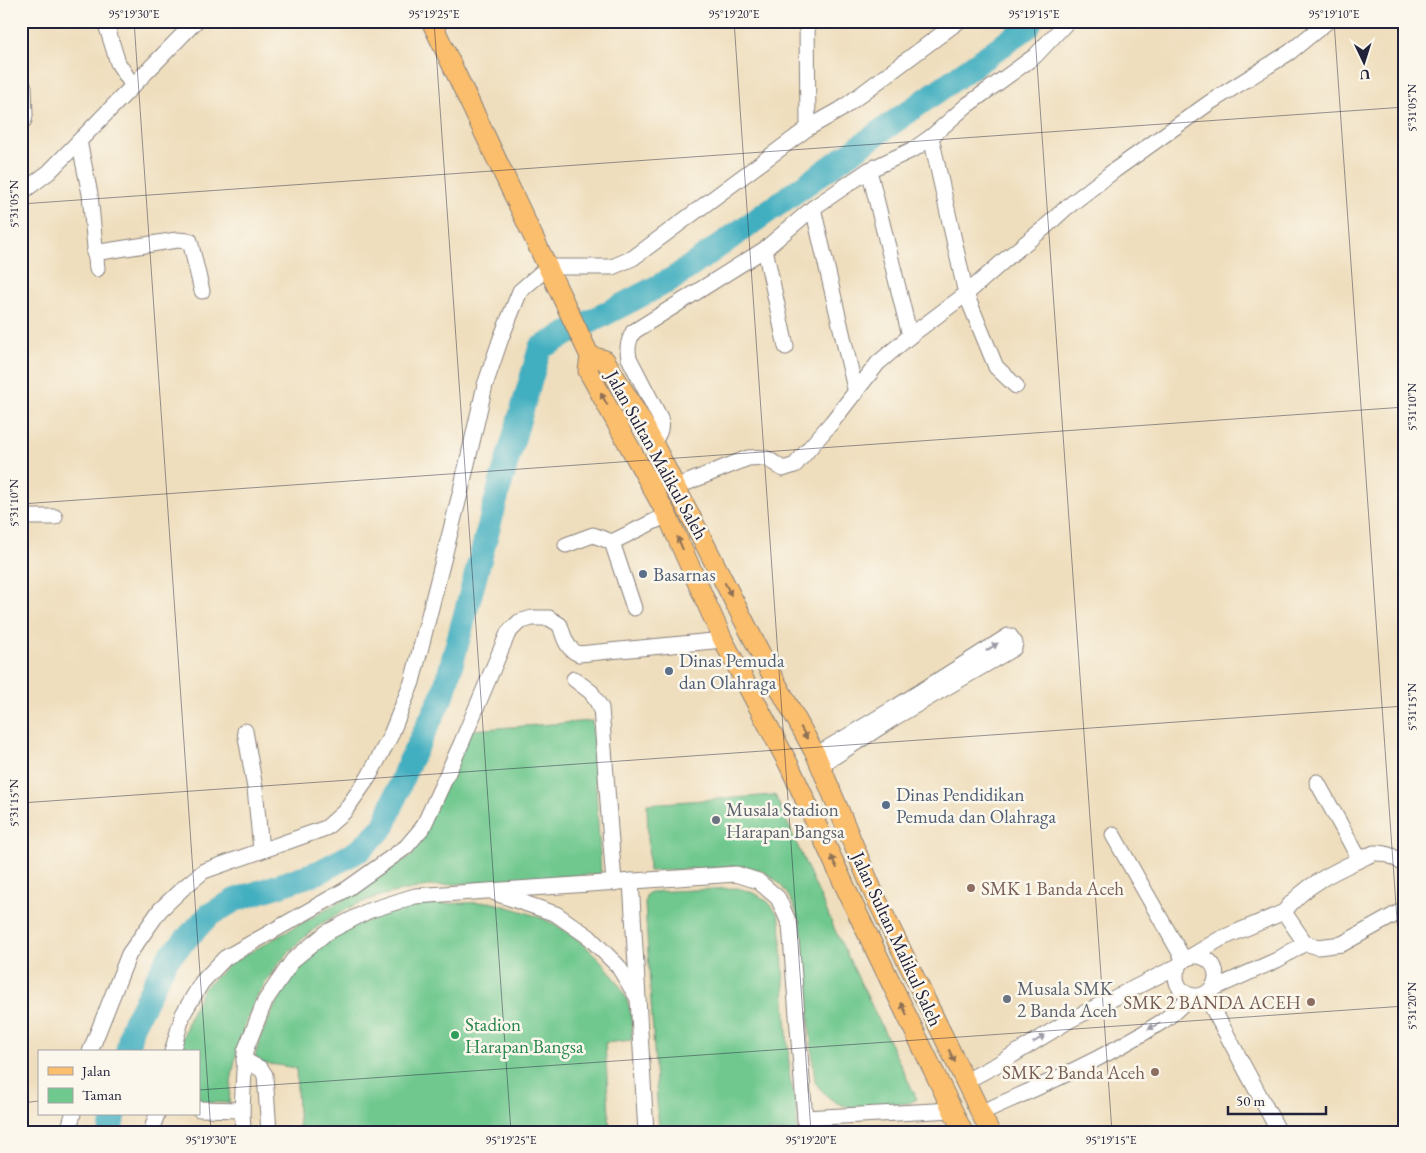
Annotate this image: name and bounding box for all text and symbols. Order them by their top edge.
text: 95°19'30"E [108,6,160,22]
text: 95°19'25"E [408,6,460,22]
text: 95°19'20"E [708,6,760,22]
text: 95°19'15"E [1008,6,1060,22]
text: 95°19'10"E [1308,6,1360,22]
north arrow [1338,38,1388,88]
text: U [1359,66,1371,84]
text: 5°31'05"N [1404,83,1420,132]
text: 5°31'05"N [6,179,22,228]
street label: Jalan Sultan Malikul Saleh [599,364,714,544]
text: 5°31'10"N [1404,382,1420,431]
one-way arrow [600,392,608,406]
text: 5°31'10"N [6,478,22,527]
one-way arrow [675,536,683,550]
place label: Basarnas [653,562,716,587]
marker: Basarnas [637,568,649,580]
one-way arrow [724,582,732,597]
one-way arrow [985,642,998,652]
place label: Dinas Pemuda dan Olahraga [679,648,785,695]
marker: Dinas Pemuda dan Olahraga [663,665,675,677]
text: 5°31'15"N [1404,682,1420,731]
one-way arrow [800,726,808,741]
text: 5°31'15"N [6,778,22,827]
place label: Dinas Pendidikan Pemuda dan Olahraga [896,782,1056,829]
place label: Musala Stadion Harapan Bangsa [726,797,845,844]
marker: Dinas Pendidikan Pemuda dan Olahraga [880,799,892,811]
marker: Musala Stadion Harapan Bangsa [710,814,722,826]
street label: Jalan Sultan Malikul Saleh [845,846,949,1030]
one-way arrow [830,855,838,869]
place label: SMK 1 Banda Aceh [981,876,1124,901]
marker: SMK 1 Banda Aceh [965,882,977,894]
place label: Musala SMK 2 Banda Aceh [1017,976,1118,1023]
text: 5°31'20"N [1404,981,1420,1030]
place label: SMK 2 BANDA ACEH [1123,990,1301,1015]
marker: Musala SMK 2 Banda Aceh [1001,993,1013,1005]
marker: SMK 2 BANDA ACEH [1305,996,1317,1008]
one-way arrow [900,1002,908,1016]
place label: Stadion Harapan Bangsa [465,1012,584,1059]
one-way arrow [1146,1022,1161,1030]
marker: Stadion Harapan Bangsa [449,1029,461,1041]
one-way arrow [1033,1034,1046,1043]
one-way arrow [948,1049,956,1063]
legend [38,1050,200,1116]
place label: SMK 2 Banda Aceh [1002,1060,1145,1085]
text: Jalan [80,1061,111,1080]
marker: SMK 2 Banda Aceh [1149,1066,1161,1078]
scale bar [1228,1083,1326,1115]
text: Taman [82,1085,122,1104]
text: 50 m [1236,1091,1265,1110]
text: 95°19'30"E [185,1132,237,1148]
text: 95°19'25"E [485,1132,537,1148]
text: 95°19'20"E [785,1132,837,1148]
text: 95°19'15"E [1085,1132,1137,1148]

